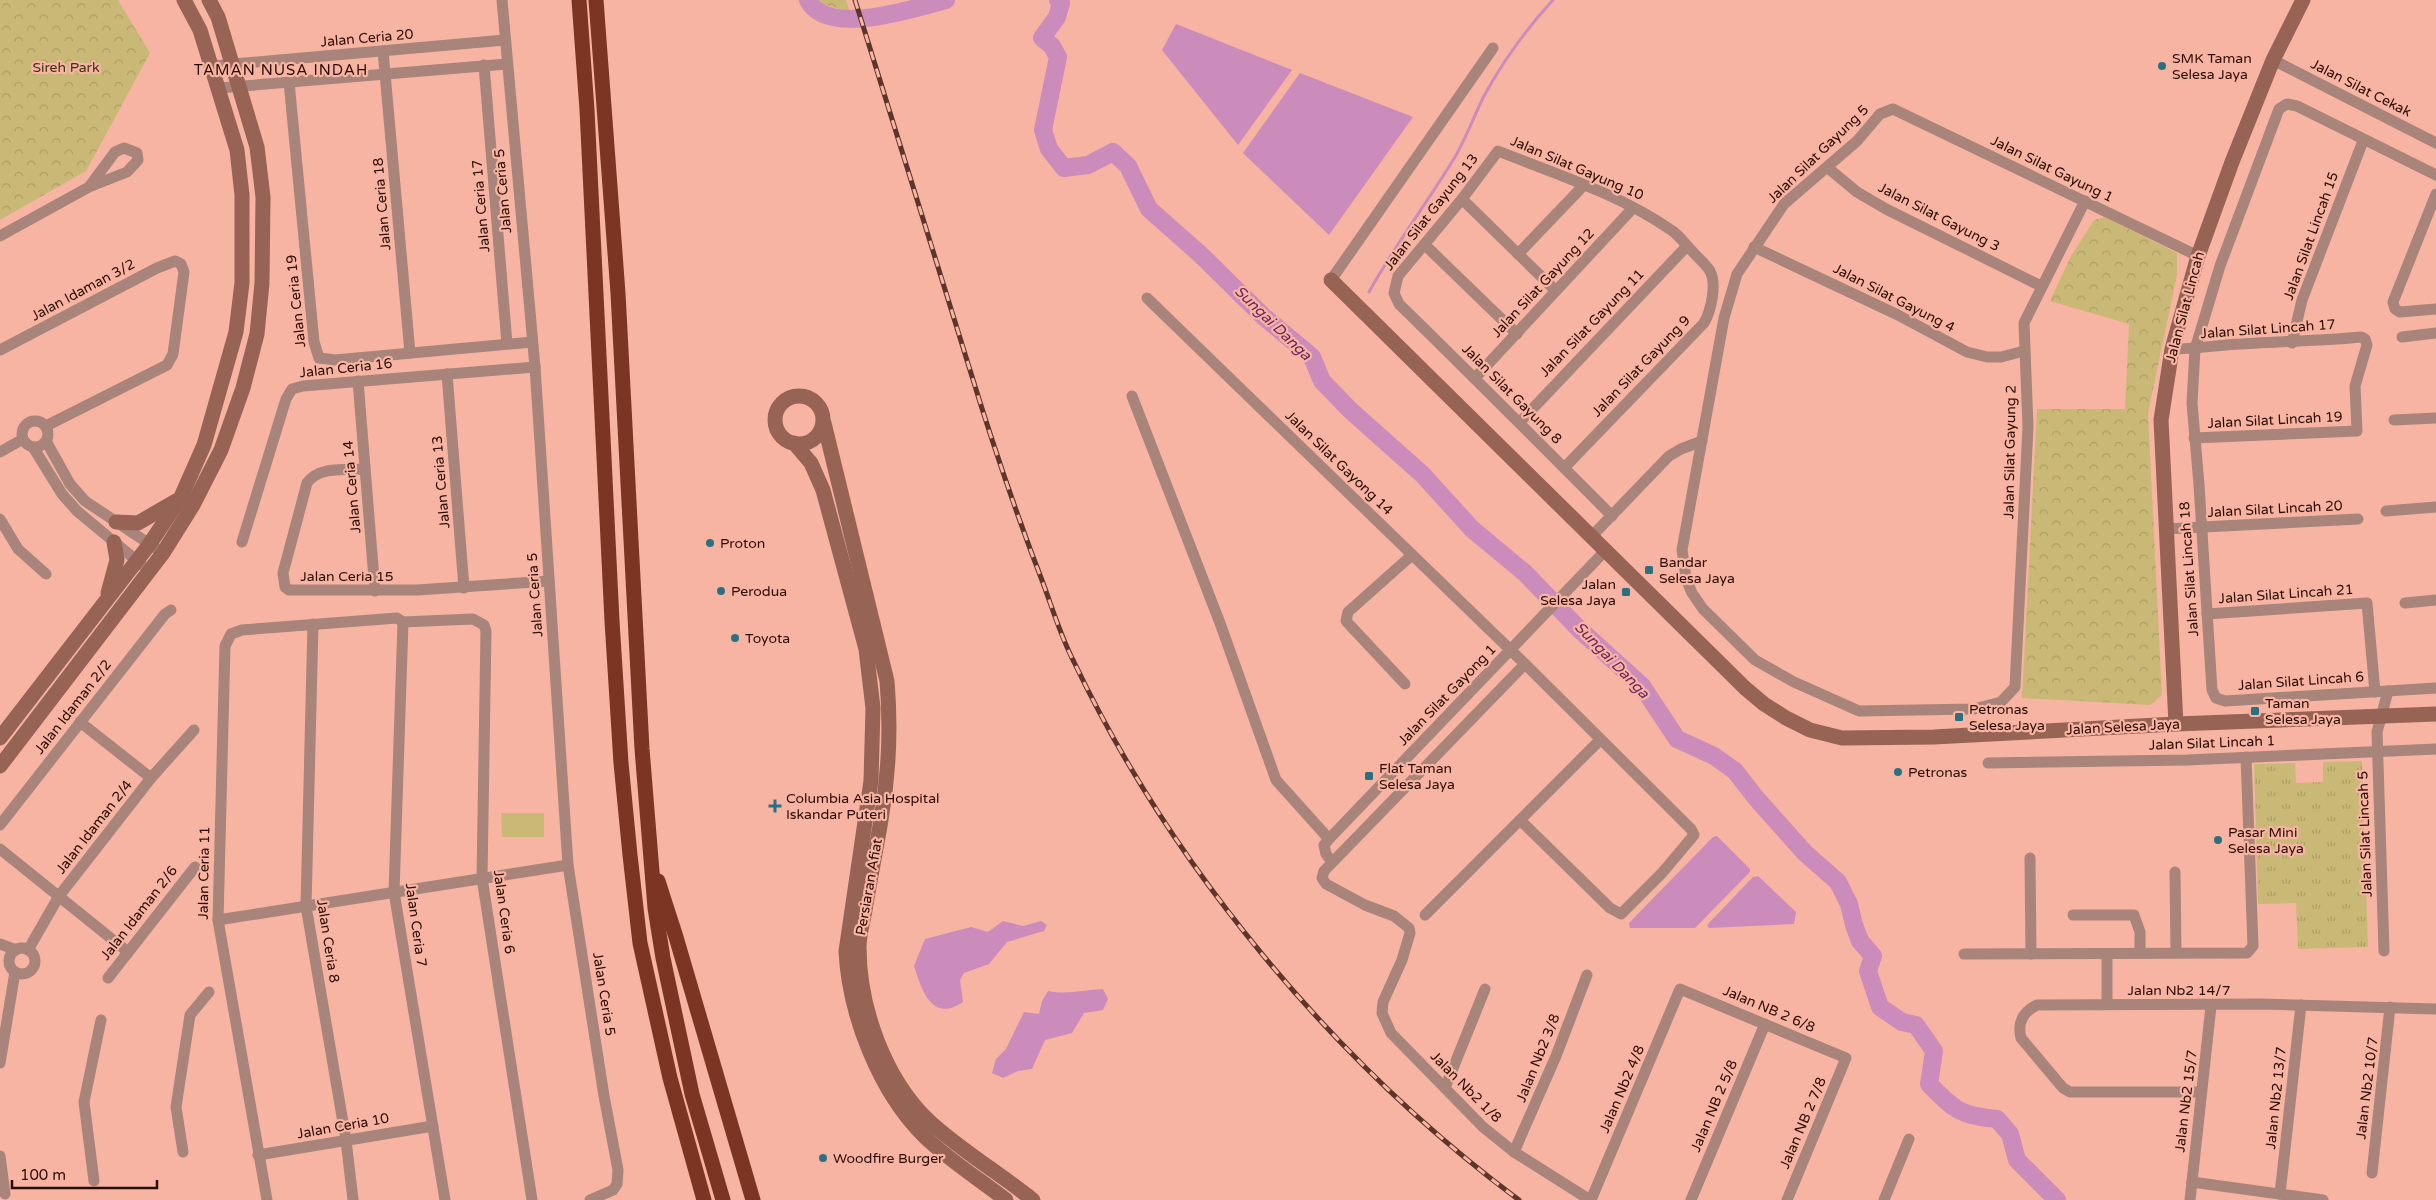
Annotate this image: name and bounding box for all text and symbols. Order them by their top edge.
street label: Jalan Ceria 20 [320,25,414,51]
place label: SMK Taman Selesa Jaya [2172,50,2252,83]
street label: Jalan Silat Cekak [2308,55,2414,121]
park label: Sireh Park [32,59,100,76]
marker: SMK Taman Selesa Jaya [2156,60,2168,72]
district label: TAMAN NUSA INDAH [194,61,368,79]
street label: Jalan Silat Gayung 5 [1764,101,1872,207]
street label: Jalan Silat Gayung 10 [1508,132,1646,204]
street label: Jalan Silat Gayung 1 [1988,132,2116,206]
street label: Jalan Ceria 5 [491,148,515,234]
street label: Jalan Silat Gayung 13 [1380,150,1482,274]
street label: Jalan Ceria 18 [369,157,395,251]
street label: Jalan Ceria 17 [468,159,494,253]
street label: Jalan Silat Lincah 15 [2280,170,2342,302]
street label: Jalan Silat Gayung 3 [1875,179,2003,255]
street label: Jalan Silat Gayung 12 [1488,225,1598,341]
street label: Jalan Silat Lincah [2162,250,2208,364]
street label: Jalan Ceria 19 [283,254,309,348]
street label: Jalan Idaman 3/2 [28,255,138,325]
street label: Jalan Silat Gayung 4 [1830,260,1958,336]
street label: Jalan Silat Gayung 11 [1536,266,1648,380]
water label: Sungai Danga [1231,282,1315,364]
street label: Jalan Silat Gayung 9 [1588,312,1694,420]
street label: Jalan Silat Lincah 17 [2200,316,2336,342]
street label: Jalan Silat Gayung 8 [1459,341,1566,448]
street label: Jalan Ceria 16 [299,355,393,381]
street label: Jalan Silat Gayung 2 [2000,385,2020,519]
street label: Jalan Silat Gayong 14 [1282,407,1396,519]
street label: Jalan Silat Lincah 19 [2207,408,2343,432]
street label: Jalan Ceria 13 [428,435,454,529]
street label: Jalan Ceria 14 [339,440,365,534]
street label: Jalan Silat Lincah 20 [2207,497,2343,521]
street label: Jalan Silat Lincah 18 [2176,501,2202,637]
place label: Proton [720,535,765,552]
marker: Proton [704,537,716,549]
street label: Jalan Ceria 5 [524,552,546,638]
place label: Bandar Selesa Jaya [1659,554,1735,587]
marker: Bandar Selesa Jaya [1643,564,1655,576]
street label: Jalan Ceria 15 [300,568,394,585]
place label: Jalan Selesa Jaya [1540,576,1616,609]
street label: Jalan Silat Lincah 21 [2218,581,2354,607]
place label: Perodua [731,583,787,600]
marker: Perodua [715,585,727,597]
marker: Jalan Selesa Jaya [1620,586,1632,598]
water label: Sungai Danga [1571,618,1653,702]
place label: Toyota [745,630,790,647]
marker: Toyota [729,632,741,644]
street label: Jalan Silat Gayong 1 [1394,641,1500,749]
street label: Jalan Idaman 2/2 [31,656,115,758]
street label: Jalan Silat Lincah 6 [2237,668,2365,694]
place label: Taman Selesa Jaya [2265,695,2341,728]
place label: Petronas Selesa Jaya [1969,701,2045,734]
marker: Taman Selesa Jaya [2249,705,2261,717]
marker: Petronas Selesa Jaya [1953,711,1965,723]
street label: Jalan Selesa Jaya [2066,716,2180,738]
street label: Jalan Silat Lincah 1 [2149,732,2275,754]
place label: Flat Taman Selesa Jaya [1379,760,1455,793]
place label: Petronas [1908,764,1968,781]
marker: Petronas [1892,766,1904,778]
marker: Flat Taman Selesa Jaya [1363,770,1375,782]
street label: Jalan Silat Lincah 5 [2354,771,2376,897]
street label: Jalan Idaman 2/4 [52,777,136,877]
place label: Columbia Asia Hospital Iskandar Puteri [786,790,940,823]
marker: Columbia Asia Hospital Iskandar Puteri [768,799,782,813]
place label: Pasar Mini Selesa Jaya [2228,824,2304,857]
street label: Jalan Ceria 11 [195,826,213,920]
marker: Pasar Mini Selesa Jaya [2212,834,2224,846]
street label: Persiaran Afiat [852,837,886,937]
street label: Jalan Idaman 2/6 [97,862,181,964]
street label: Jalan Ceria 6 [490,869,518,955]
street label: Jalan Ceria 7 [402,882,430,968]
street label: Jalan Ceria 8 [313,898,343,984]
street label: Jalan Ceria 5 [589,951,619,1037]
street label: Jalan NB 2 6/8 [1720,982,1818,1036]
street label: Jalan Nb2 14/7 [2128,982,2231,999]
street label: Jalan Nb2 3/8 [1513,1011,1564,1105]
street label: Jalan Nb2 10/7 [2352,1036,2382,1140]
street label: Jalan Nb2 4/8 [1596,1042,1648,1135]
street label: Jalan Nb2 13/7 [2262,1046,2290,1150]
street label: Jalan Nb2 1/8 [1427,1048,1505,1126]
street label: Jalan Nb2 15/7 [2171,1049,2201,1153]
street label: Jalan NB 2 5/8 [1687,1057,1741,1155]
street label: Jalan NB 2 7/8 [1776,1074,1830,1171]
street label: Jalan Ceria 10 [296,1109,391,1142]
place label: Woodfire Burger [833,1150,944,1167]
marker: Woodfire Burger [817,1152,829,1164]
scale bar [12,1158,158,1190]
text: 100 m [20,1166,66,1184]

